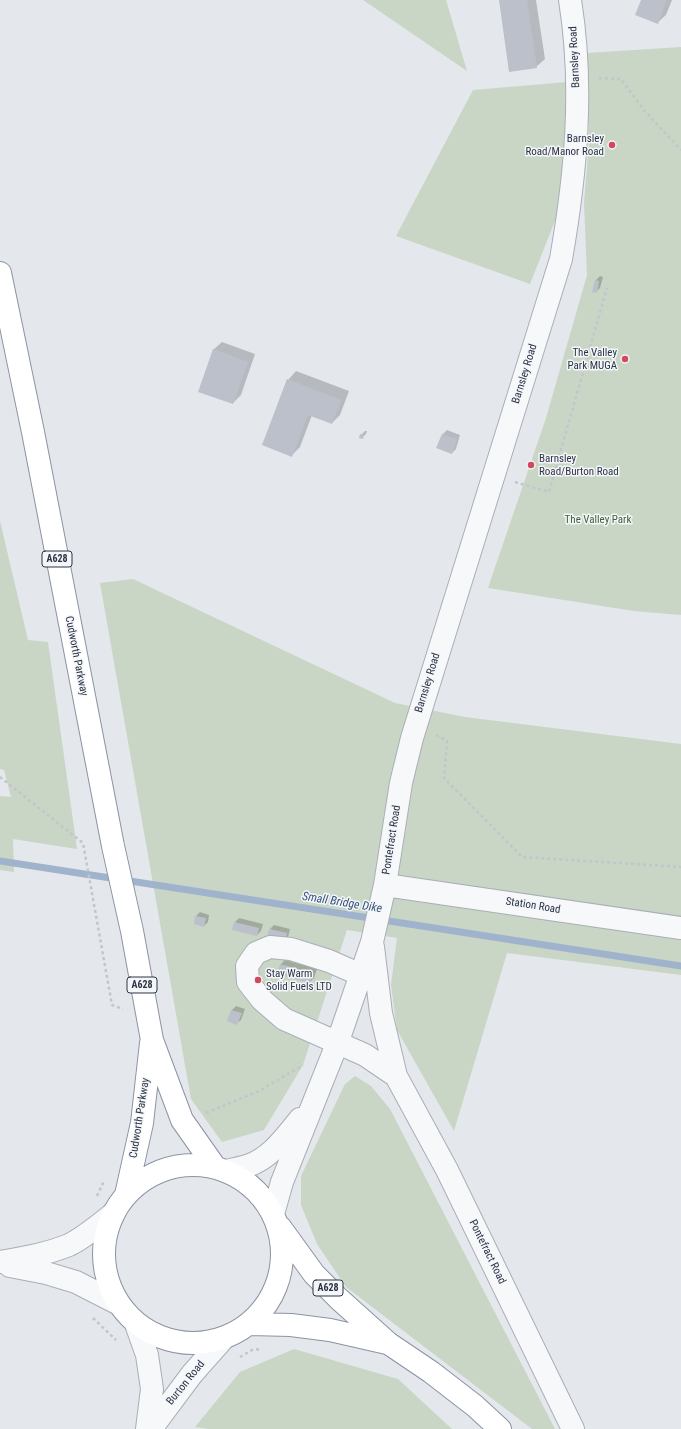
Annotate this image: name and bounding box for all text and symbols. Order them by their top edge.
street label: Barnsley Road [567,26,583,88]
place label: Barnsley Road/Manor Road [525,132,604,158]
marker: Barnsley Road/Manor Road [607,140,617,150]
street label: Barnsley Road [510,343,540,405]
place label: The Valley Park MUGA [568,346,617,372]
marker: The Valley Park MUGA [620,354,630,364]
place label: Barnsley Road/Burton Road [539,452,619,478]
marker: Barnsley Road/Burton Road [526,460,536,470]
park label: The Valley Park [565,513,631,527]
road number: A628 [42,551,72,567]
street label: Cudworth Parkway [62,615,90,697]
street label: Barnsley Road [413,652,443,714]
street label: Pontefract Road [380,804,404,876]
water label: Small Bridge Dike [301,890,383,916]
street label: Station Road [505,895,561,917]
place label: Stay Warm Solid Fuels LTD [266,967,332,993]
marker: Stay Warm Solid Fuels LTD [253,975,263,985]
road number: A628 [127,977,157,993]
street label: Cudworth Parkway [127,1077,153,1159]
street label: Pontefract Road [466,1218,508,1286]
road number: A628 [313,1280,343,1296]
street label: Burton Road [164,1358,208,1408]

